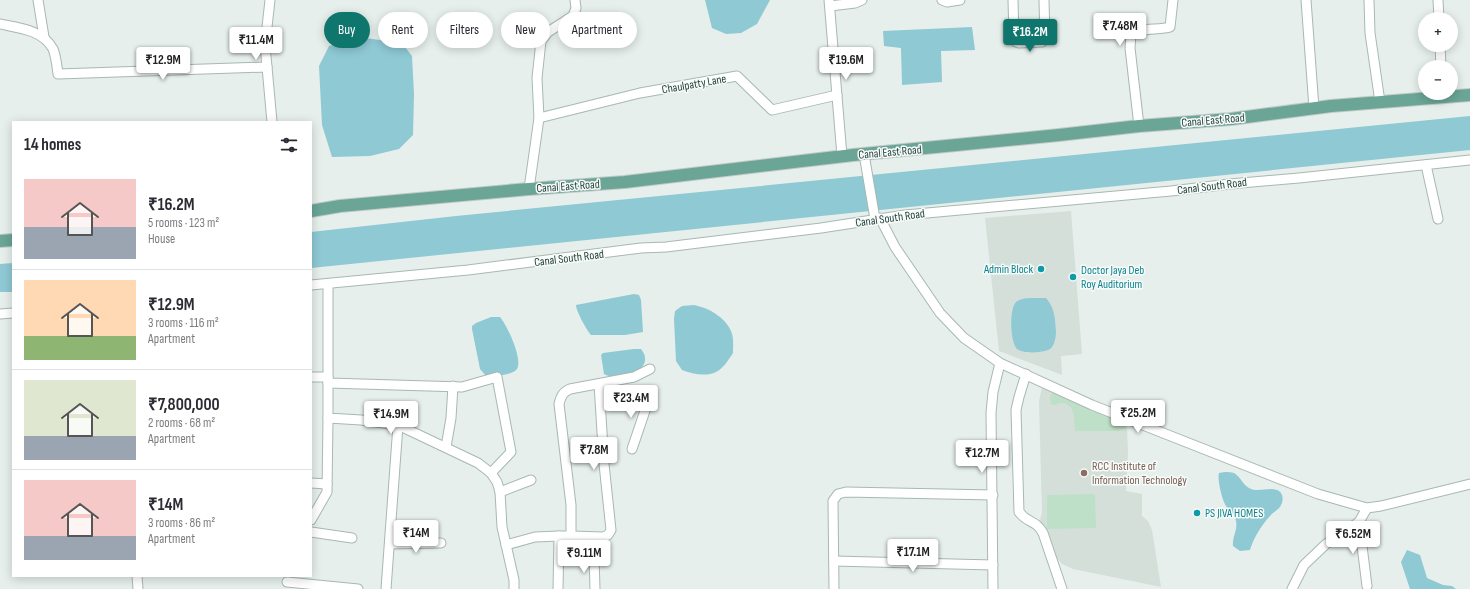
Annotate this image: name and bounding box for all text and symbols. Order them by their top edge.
chip: Buy [324,12,370,48]
chip: Rent [378,12,428,48]
chip: Filters [436,12,493,48]
chip: New [501,12,550,48]
chip: Apartment [558,12,637,48]
map controls [1418,12,1458,100]
button: + [1418,12,1458,52]
pin: ₹7.48M [1087,13,1153,47]
text: ₹7.48M [1102,18,1138,34]
pin: ₹16.2M [997,19,1063,53]
text: ₹16.2M [1012,24,1048,40]
pin: ₹11.4M [223,27,289,61]
text: ₹11.4M [238,32,274,48]
pin: ₹12.9M [130,47,196,81]
pin: ₹19.6M [813,47,879,81]
text: ₹12.9M [145,52,181,68]
text: ₹19.6M [828,52,864,68]
button: − [1418,60,1458,100]
street label: Chaulpatty Lane [661,71,728,98]
street label: Canal East Road [1181,110,1245,131]
icon: filters [278,134,300,156]
text: 14 homes [24,135,81,155]
street label: Canal East Road [858,142,922,163]
street label: Canal South Road [1176,175,1248,198]
street label: Canal East Road [536,177,600,196]
icon: home [56,195,104,243]
text: ₹16.2M [148,195,195,215]
street label: Canal South Road [854,206,926,231]
text: 5 rooms · 123 m² [148,215,219,231]
text: House [148,231,175,247]
street label: Canal South Road [533,247,605,270]
place label: Admin Block [983,262,1033,277]
place label: Doctor Jaya Deb Roy Auditorium [1081,263,1144,292]
marker: Admin Block [1036,264,1046,274]
marker: Doctor Jaya Deb Roy Auditorium [1068,272,1078,282]
text: ₹12.9M [148,295,194,315]
icon: home [56,296,104,344]
text: 3 rooms · 116 m² [148,315,219,331]
text: Apartment [148,331,195,347]
pin: ₹23.4M [598,385,664,419]
text: ₹23.4M [613,390,649,406]
text: ₹7,800,000 [148,395,220,415]
icon: home [56,396,104,444]
pin: ₹25.2M [1105,400,1171,434]
pin: ₹14.9M [358,401,424,435]
text: ₹25.2M [1120,405,1156,421]
text: ₹14.9M [373,406,409,422]
text: 2 rooms · 68 m² [148,415,215,431]
text: Apartment [148,431,195,447]
pin: ₹7.8M [566,437,622,471]
pin: ₹12.7M [949,440,1015,474]
text: ₹7.8M [579,442,609,458]
text: ₹12.7M [965,445,999,461]
place label: RCC Institute of Information Technology [1092,459,1187,488]
marker: RCC Institute of Information Technology [1079,468,1089,478]
text: ₹14M [148,495,183,515]
icon: home [56,496,104,544]
place label: PS JIVA HOMES [1205,506,1263,521]
marker: PS JIVA HOMES [1192,508,1202,518]
text: 3 rooms · 86 m² [148,515,215,531]
pin: ₹14M [392,520,440,554]
pin: ₹6.52M [1320,521,1386,555]
text: ₹14M [403,525,429,541]
text: ₹6.52M [1335,526,1371,542]
text: Apartment [148,531,195,547]
pin: ₹17.1M [880,539,946,573]
pin: ₹9.11M [551,540,617,574]
text: ₹17.1M [896,544,930,560]
text: ₹9.11M [567,545,601,561]

